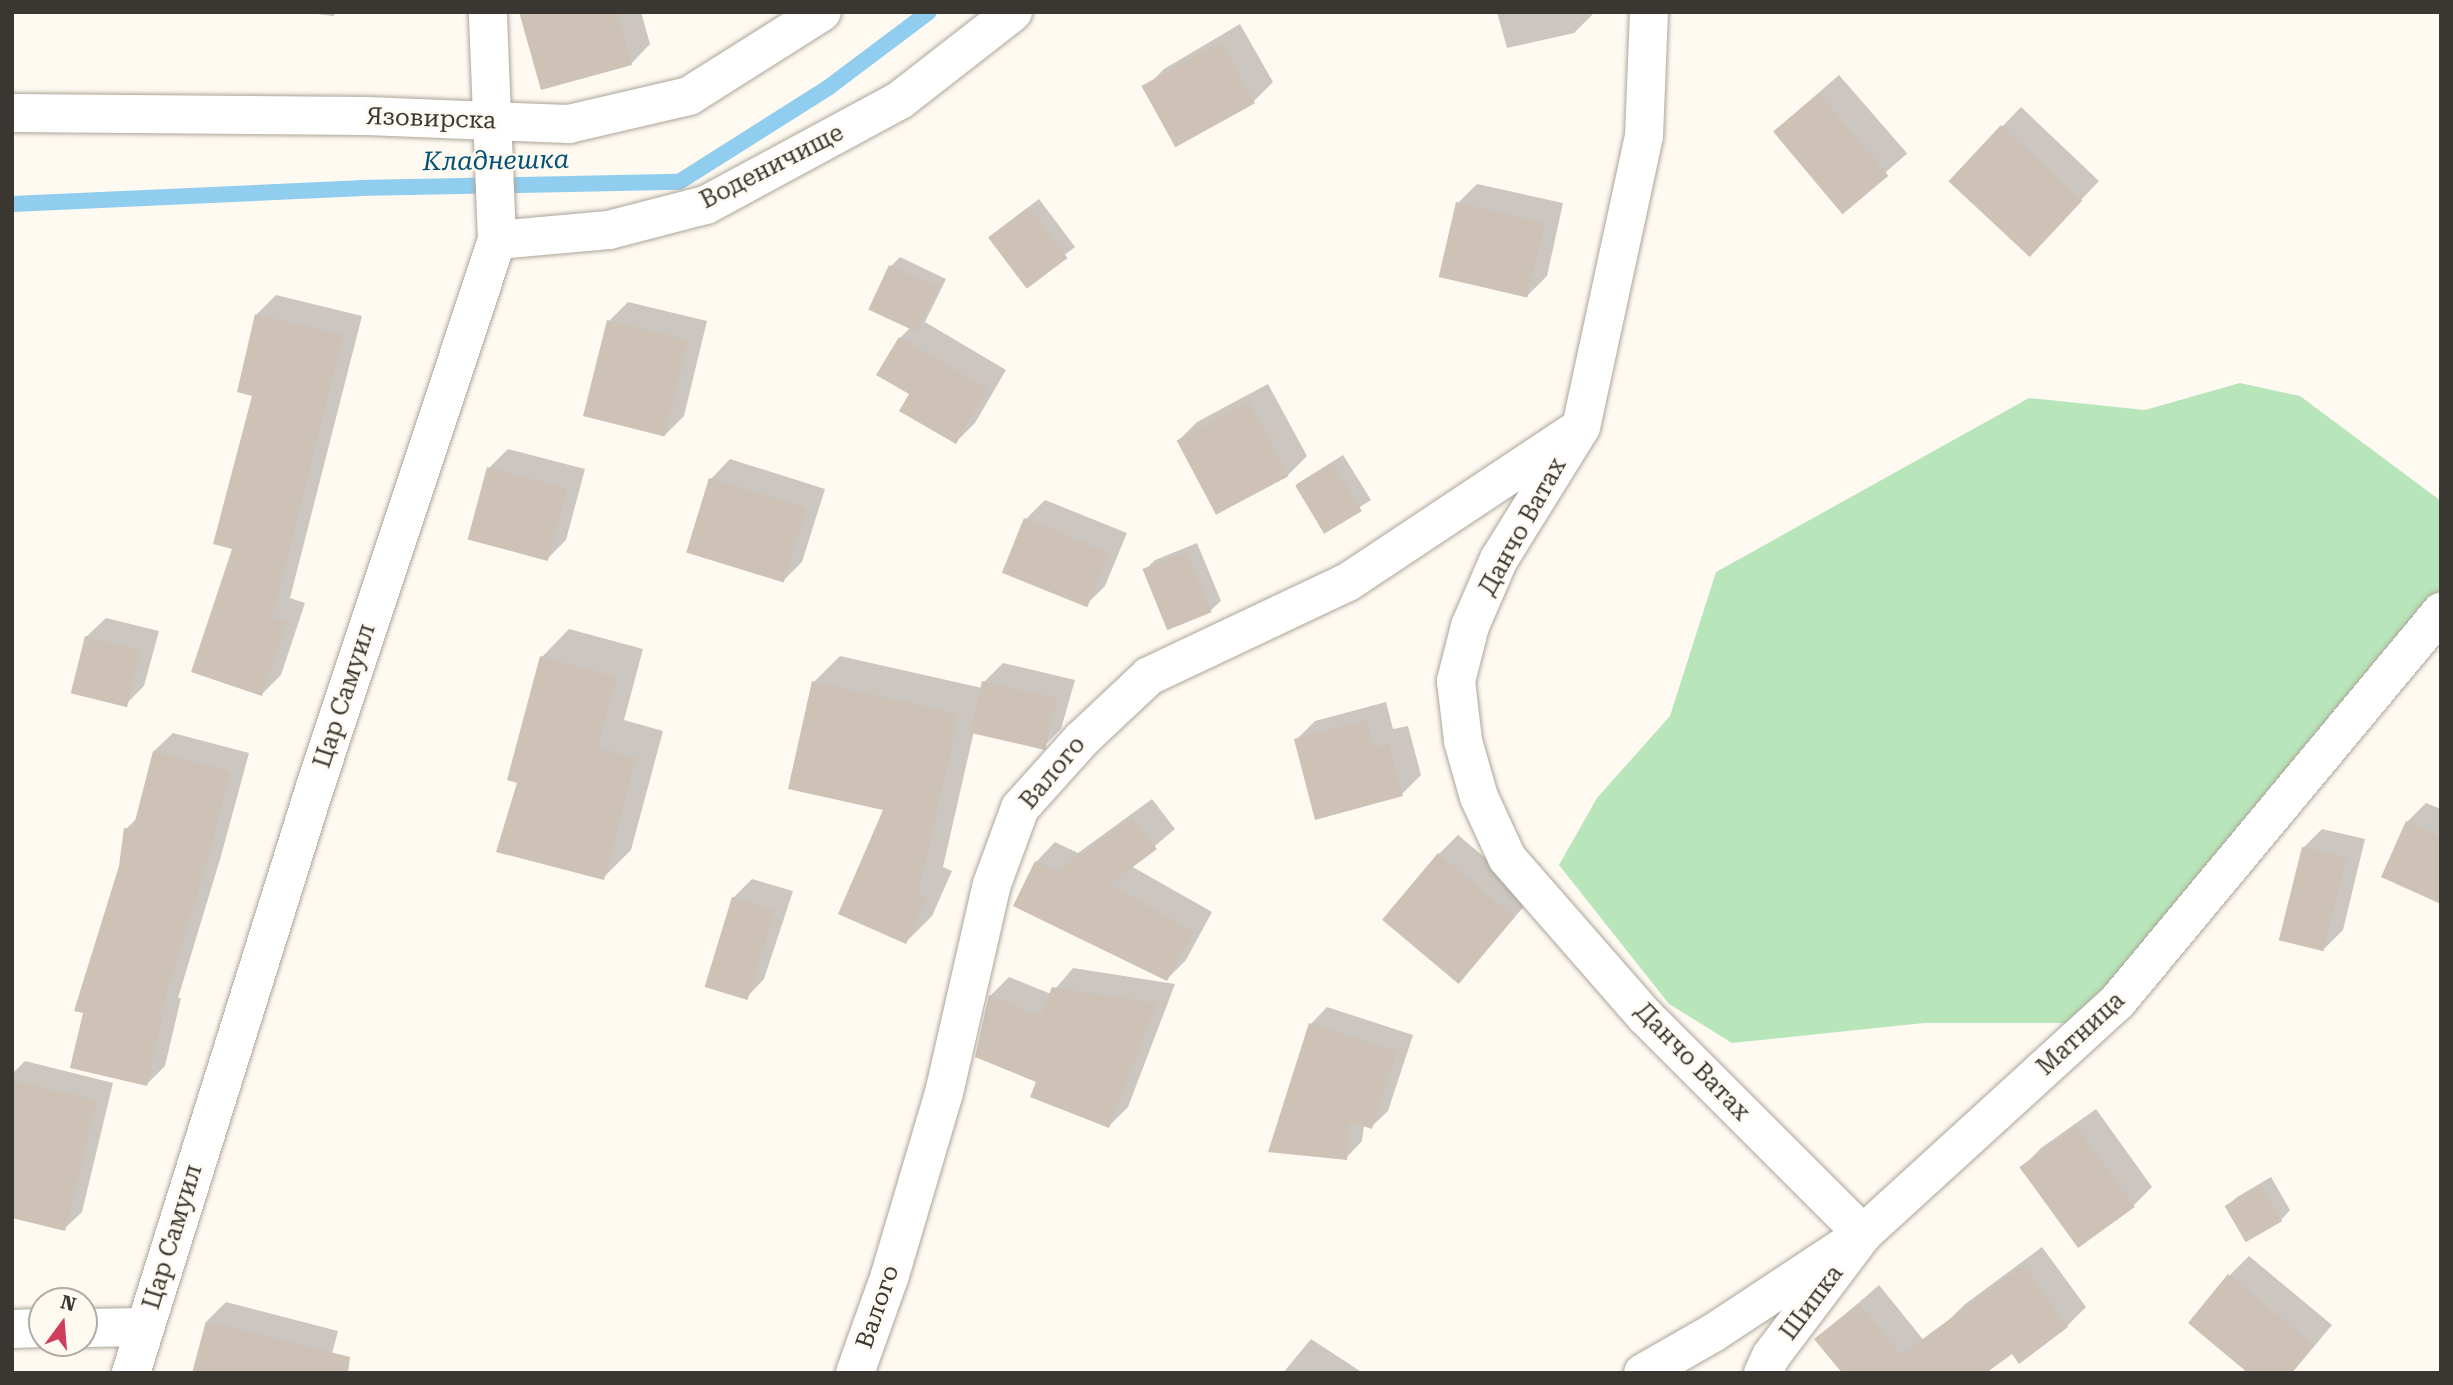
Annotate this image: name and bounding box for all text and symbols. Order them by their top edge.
street label: Язовирска [365,102,497,136]
street label: Воденичище [696,119,848,215]
water label: Кладнешка [422,144,570,178]
street label: Данчо Ватах [1473,453,1573,601]
street label: Цар Самуил [308,620,382,772]
street label: Валого [1014,731,1092,815]
street label: Матница [2031,986,2131,1082]
street label: Данчо Ватах [1629,997,1755,1127]
street label: Цар Самуил [137,1161,209,1313]
street label: Шипка [1775,1260,1849,1346]
street label: Валого [850,1262,906,1352]
north arrow [28,1287,98,1357]
text: N [58,1290,79,1316]

